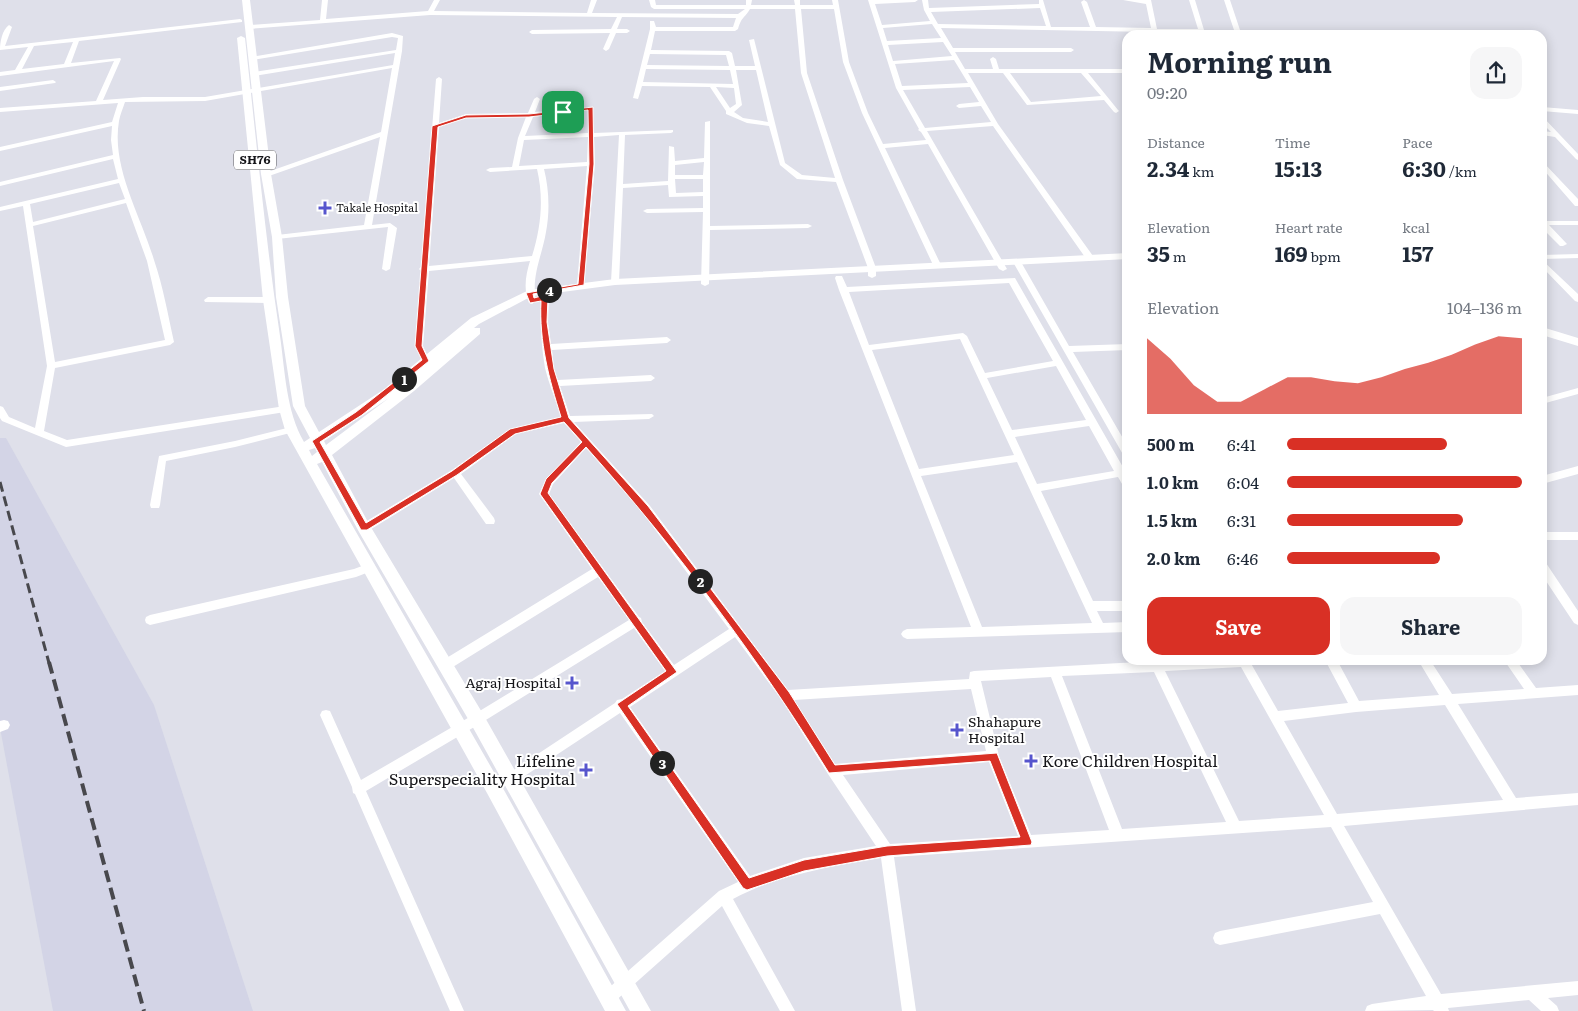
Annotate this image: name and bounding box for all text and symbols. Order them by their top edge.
text: Morning run [1147,40,1332,82]
button: share [1470,47,1522,99]
text: 09:20 [1147,80,1187,104]
pin [542,91,584,133]
icon: arrive [549,98,577,126]
text: Distance [1147,132,1205,152]
text: Time [1275,132,1310,152]
text: Pace [1402,132,1432,152]
road number: SH76 [234,150,276,170]
text: 2.34 [1147,152,1190,183]
text: 15:13 [1275,152,1322,183]
text: 6:30 [1402,152,1446,183]
text: km [1190,161,1214,181]
text: /km [1446,161,1477,181]
place label: Takale Hospital [336,199,418,215]
marker: Takale Hospital [318,201,332,215]
text: Elevation [1147,217,1210,237]
text: Heart rate [1275,217,1343,237]
text: kcal [1402,217,1430,237]
text: 35 [1147,237,1170,268]
text: 169 [1275,237,1308,268]
text: 157 [1402,237,1433,268]
text: m [1170,246,1186,266]
text: bpm [1308,246,1341,266]
pin: 4 [536,278,562,302]
text: 4 [545,280,554,300]
text: Elevation [1147,295,1219,319]
text: 104–136 m [1447,295,1522,319]
pin: 1 [392,366,416,392]
text: 1 [402,369,407,389]
text: 500 m [1147,432,1195,456]
text: 6:41 [1227,432,1256,456]
text: 1.0 km [1147,470,1199,494]
text: 6:04 [1227,470,1259,494]
text: 1.5 km [1147,508,1197,532]
text: 6:31 [1227,508,1256,532]
text: 2.0 km [1147,546,1201,570]
text: 6:46 [1227,546,1258,570]
pin: 2 [688,568,712,594]
text: 2 [697,571,704,591]
button: Save [1147,597,1330,655]
button: Share [1340,597,1522,655]
place label: Agraj Hospital [465,672,561,692]
marker: Agraj Hospital [565,676,579,690]
place label: Shahapure Hospital [968,711,1041,747]
marker: Shahapure Hospital [950,723,964,737]
place label: Lifeline Superspeciality Hospital [389,748,575,790]
place label: Kore Children Hospital [1042,748,1218,772]
pin: 3 [650,750,674,776]
text: 3 [659,753,666,773]
marker: Kore Children Hospital [1024,754,1038,768]
marker: Lifeline Superspeciality Hospital [579,763,593,777]

